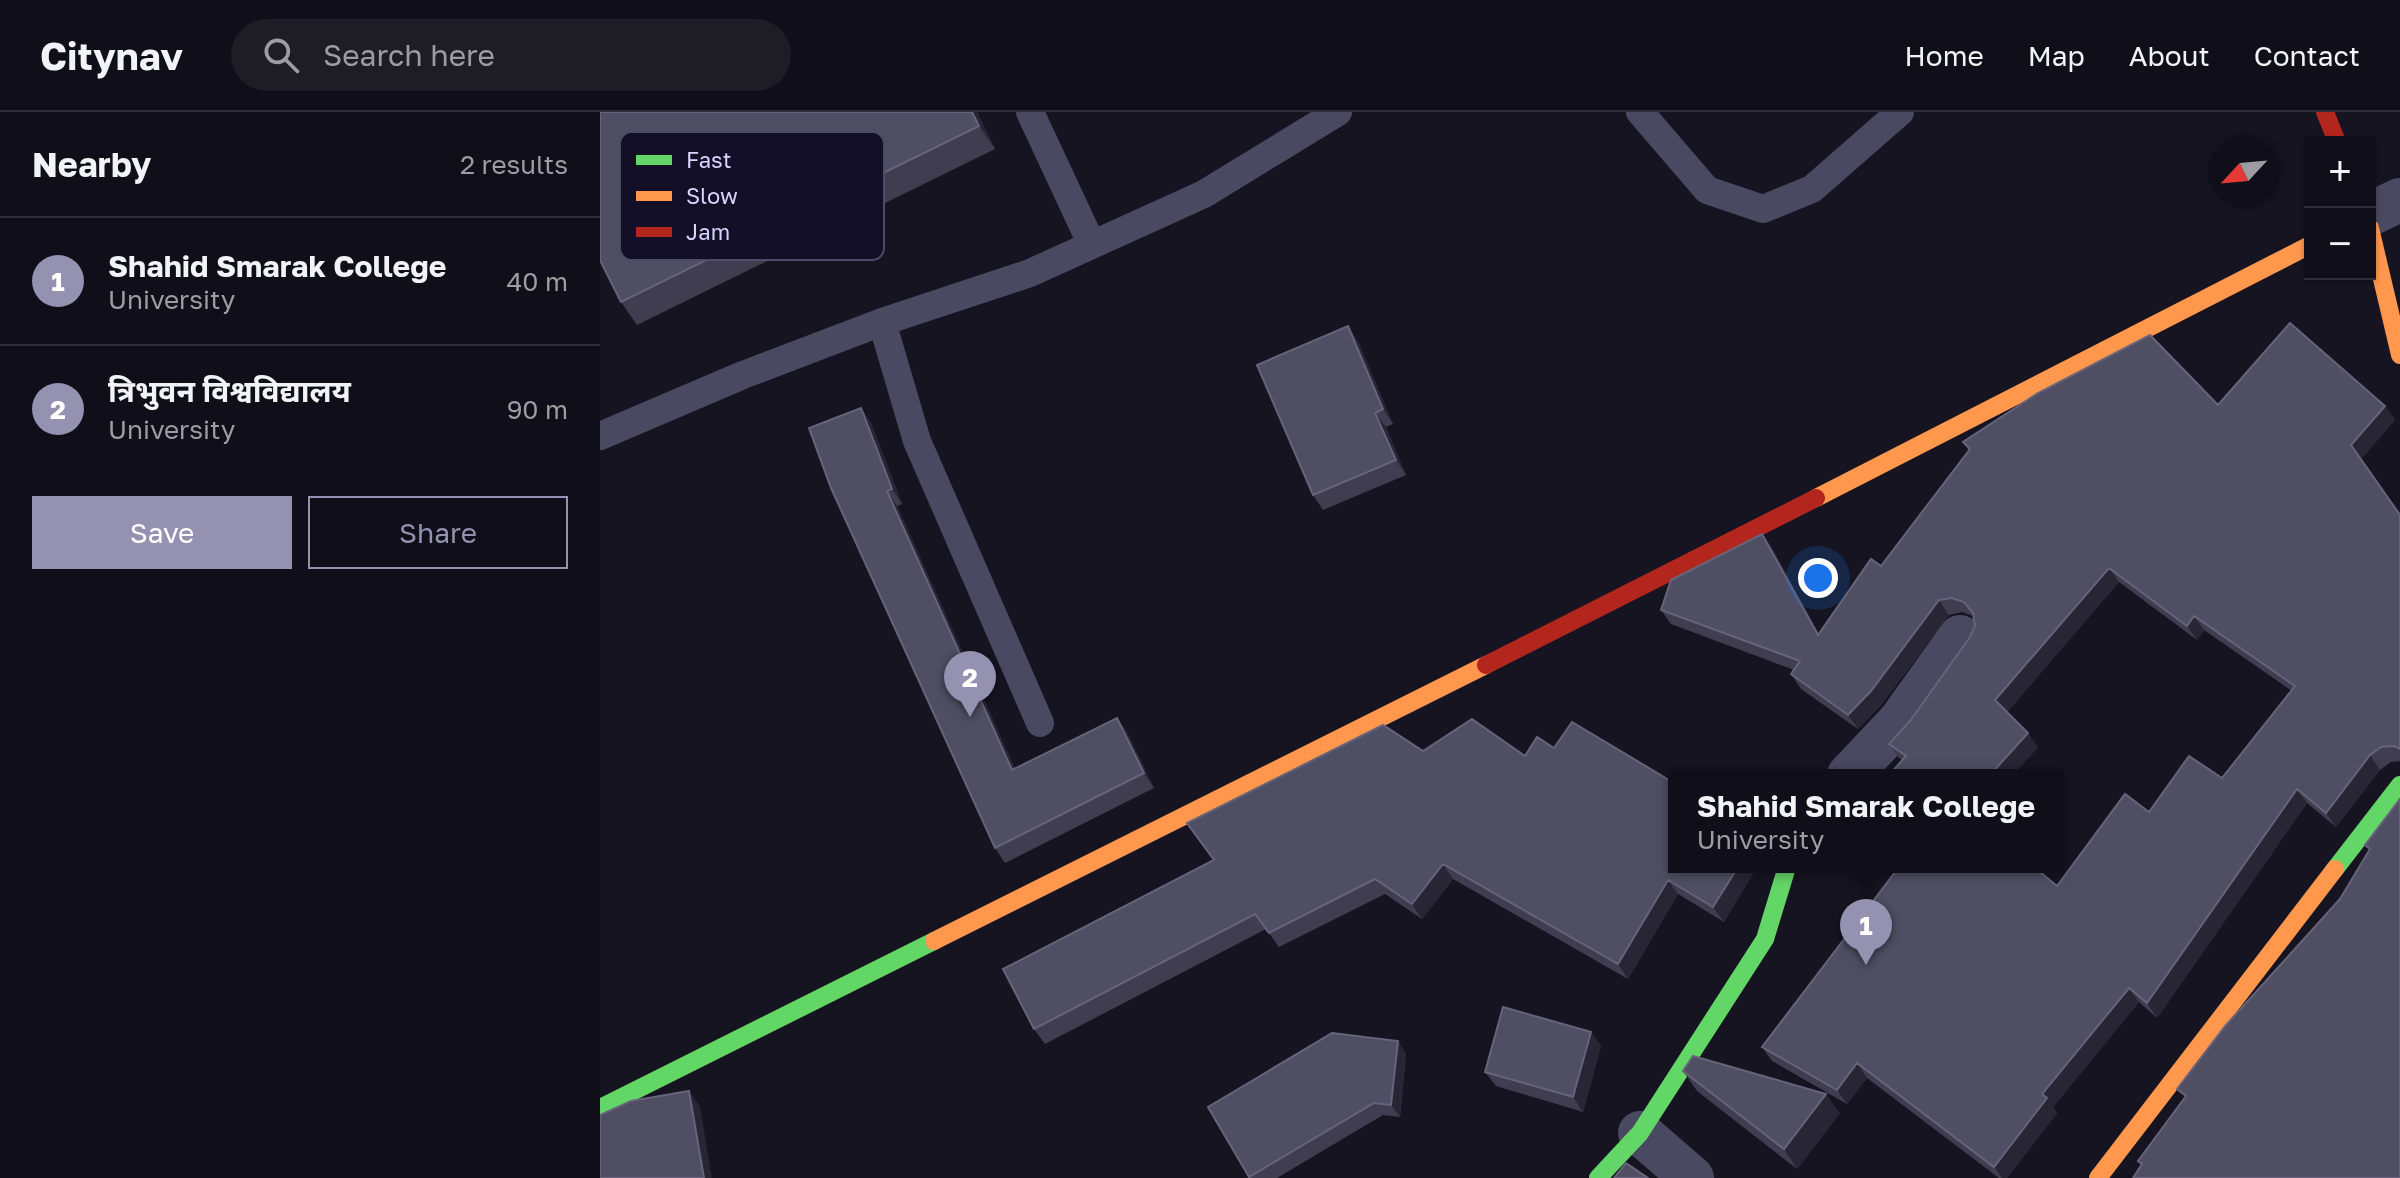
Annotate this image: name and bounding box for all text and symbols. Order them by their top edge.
search box [231,19,791,91]
text: Citynav [40,33,183,78]
icon: search [259,33,303,77]
text: Search here [323,37,495,73]
text: Home [1905,39,1984,72]
text: Map [2028,39,2085,72]
text: About [2129,39,2210,72]
text: Contact [2254,39,2360,72]
legend [620,132,884,260]
north arrow [2208,136,2280,208]
map controls [2304,136,2376,280]
button: + [2304,136,2376,208]
text: Nearby [32,144,152,184]
text: Fast [686,146,732,173]
text: 2 results [460,149,568,180]
text: Slow [686,182,738,209]
button: − [2304,208,2376,280]
text: Jam [686,218,730,245]
text: Shahid Smarak College [108,248,446,284]
text: 1 [51,266,65,297]
text: 40 m [507,266,568,297]
text: University [108,284,235,315]
text: त्रिभुवन विश्वविद्यालय [108,373,351,409]
text: 2 [50,394,66,425]
text: 90 m [507,394,568,425]
text: University [108,414,235,445]
button: Save [32,496,292,569]
button: Share [308,496,568,569]
your location [1798,558,1838,598]
pin: 2 [944,651,996,717]
popup [1668,769,2064,873]
text: Shahid Smarak College [1697,788,2035,824]
text: University [1697,824,1824,855]
pin: 1 [1840,899,1892,965]

